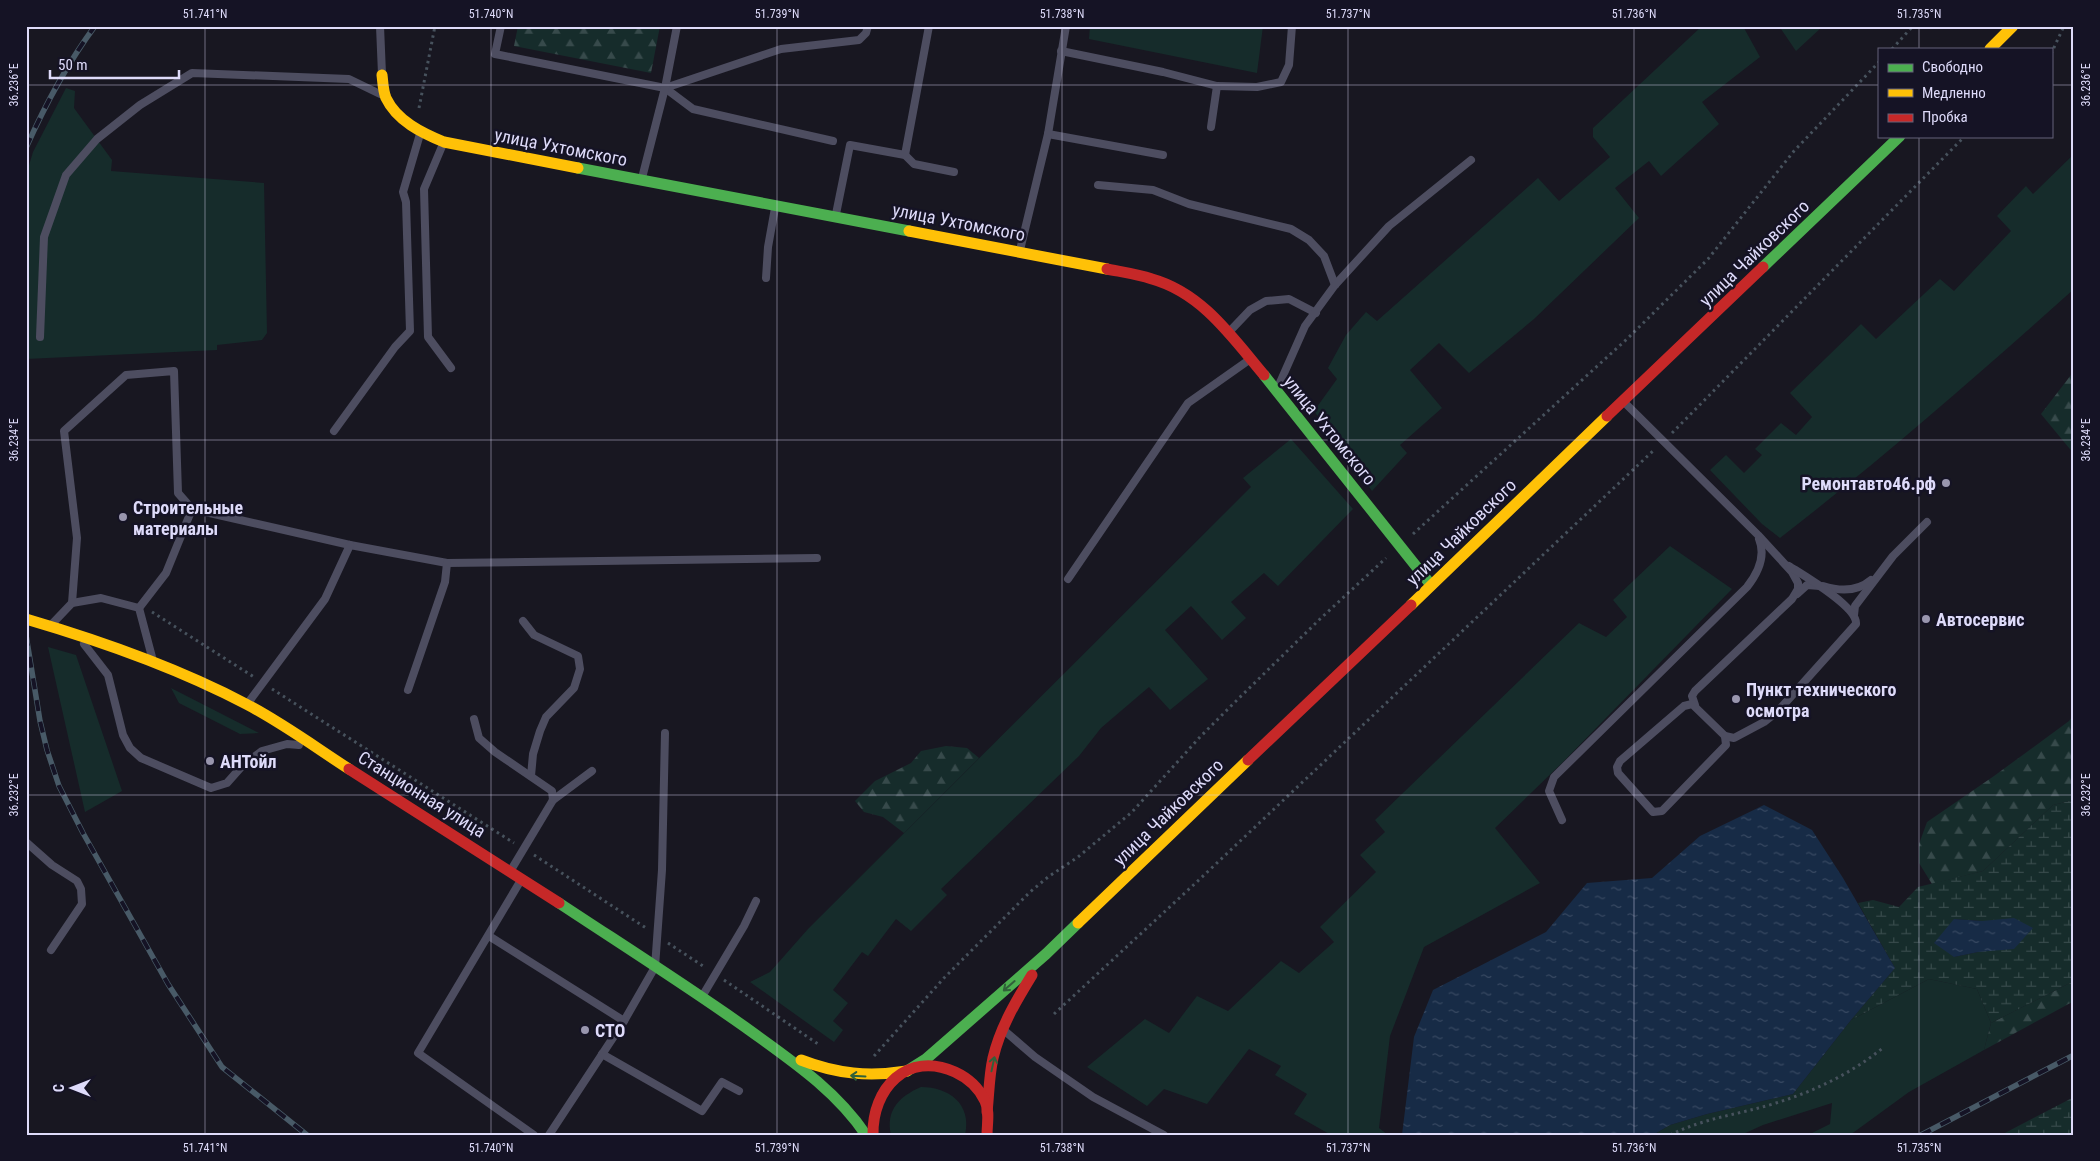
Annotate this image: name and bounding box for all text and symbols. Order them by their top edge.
text: 51.741°N [183,7,227,21]
text: 51.740°N [469,7,513,21]
text: 51.739°N [755,7,799,21]
text: 51.738°N [1040,7,1084,21]
text: 51.737°N [1326,7,1370,21]
text: 51.736°N [1612,7,1656,21]
text: 51.735°N [1897,7,1941,21]
scale bar [50,48,179,80]
legend [1878,48,2052,138]
text: 50 m [58,56,88,74]
text: Свободно [1922,58,1983,76]
text: 36.236°E [7,63,21,107]
text: 36.236°E [2079,63,2093,107]
text: Медленно [1922,84,1986,102]
text: Пробка [1922,108,1968,126]
street label: улица Ухтомского [493,124,629,170]
street label: улица Чайковского [1695,195,1813,311]
street label: улица Ухтомского [891,199,1027,245]
street label: улица Ухтомского [1279,371,1381,489]
text: 36.234°E [7,418,21,462]
text: 36.234°E [2079,418,2093,462]
place label: Ремонтавто46.рф [1801,473,1936,494]
street label: улица Чайковского [1402,474,1520,590]
marker: Ремонтавто46.рф [1940,477,1952,489]
place label: Строительные материалы [133,497,244,539]
marker: Строительные материалы [117,511,129,523]
place label: Автосервис [1936,609,2025,630]
marker: Автосервис [1920,613,1932,625]
place label: Пункт технического осмотра [1746,679,1897,721]
marker: Пункт технического осмотра [1730,693,1742,705]
street label: Станционная улица [354,746,490,842]
place label: АНТойл [220,751,276,772]
street label: улица Чайковского [1109,754,1227,870]
marker: АНТойл [204,755,216,767]
text: 36.232°E [7,773,21,817]
text: 36.232°E [2079,773,2093,817]
one-way arrow [1003,980,1016,992]
place label: СТО [595,1020,626,1041]
marker: СТО [579,1024,591,1036]
one-way arrow [989,1056,998,1072]
north arrow [48,1064,98,1114]
one-way arrow [851,1071,867,1080]
text: С [51,1084,67,1092]
text: 51.741°N [183,1141,227,1155]
text: 51.740°N [469,1141,513,1155]
text: 51.739°N [755,1141,799,1155]
text: 51.738°N [1040,1141,1084,1155]
text: 51.737°N [1326,1141,1370,1155]
text: 51.736°N [1612,1141,1656,1155]
text: 51.735°N [1897,1141,1941,1155]

